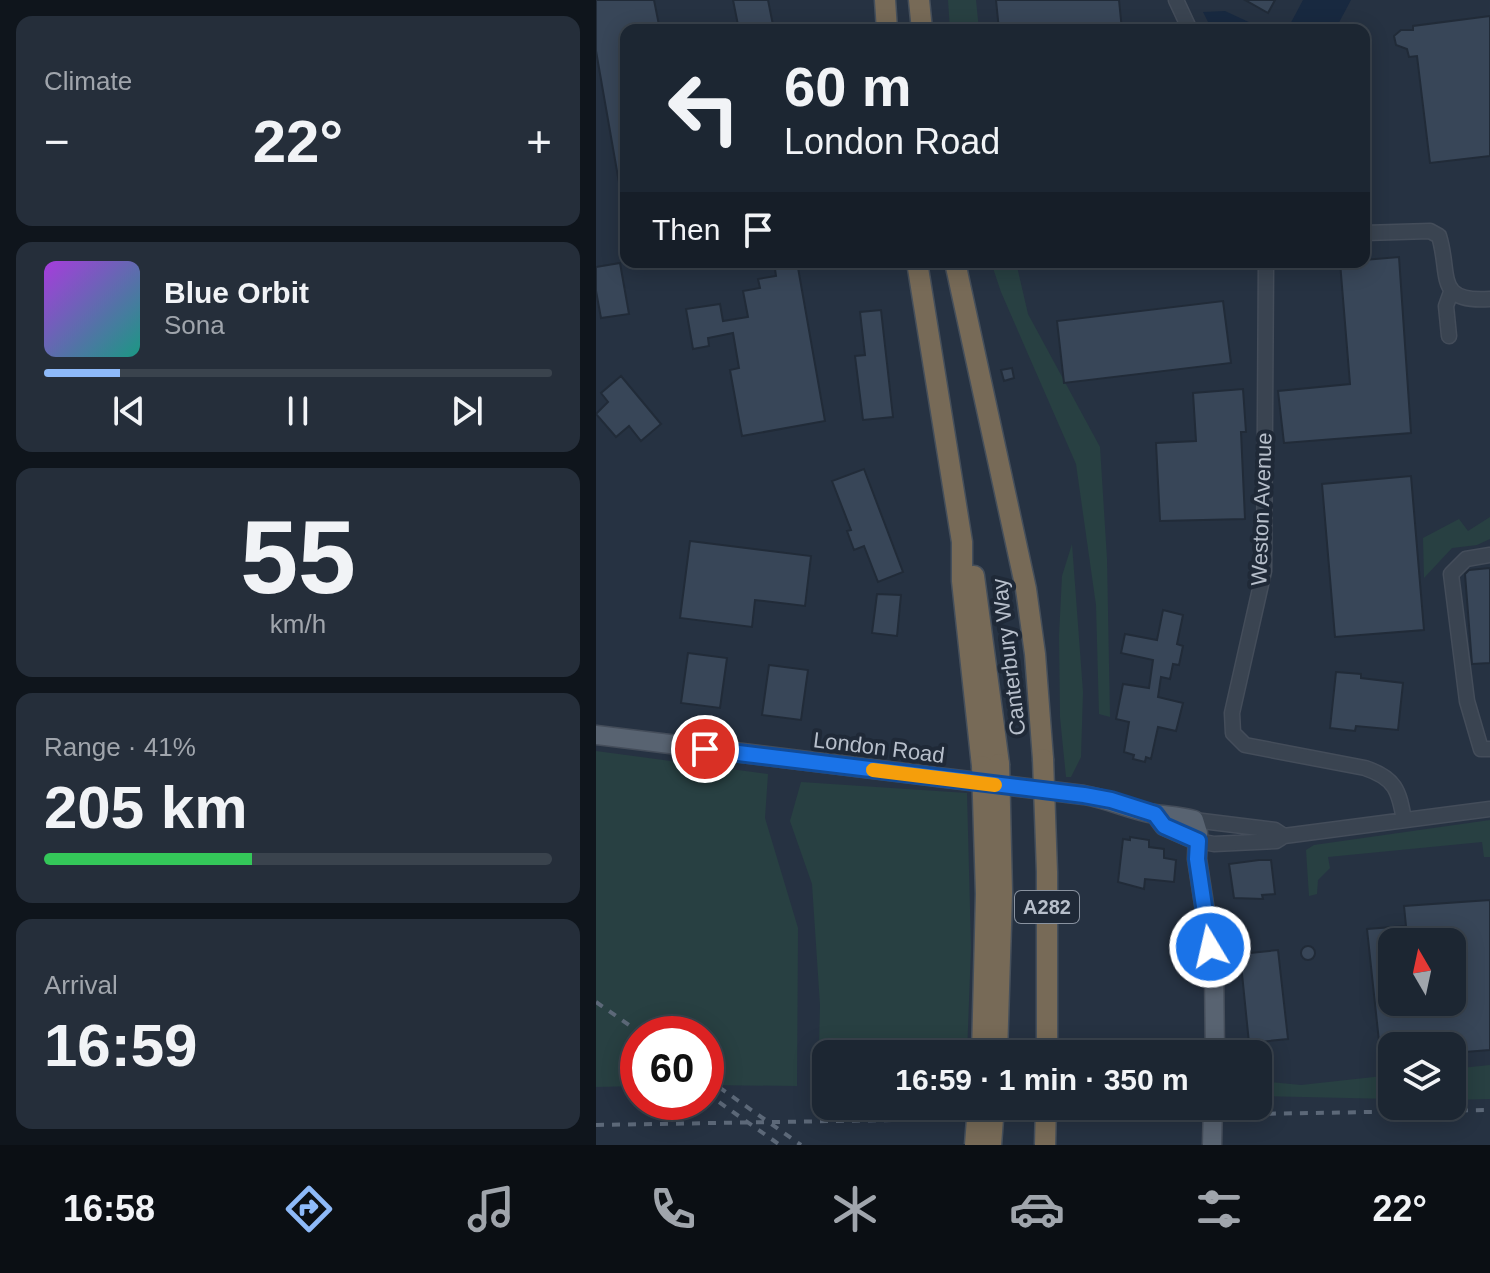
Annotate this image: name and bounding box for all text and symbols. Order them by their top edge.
text: 60 m [784,55,912,118]
icon: left [652,56,756,160]
text: Climate [44,66,132,96]
text: 22° [253,108,343,175]
text: − [44,117,70,166]
text: + [526,117,552,166]
text: London Road [784,121,1000,162]
icon: arrive [736,208,780,252]
text: Then [652,213,720,246]
text: Blue Orbit [164,276,309,309]
text: Sona [164,310,225,340]
icon: previous [107,389,151,433]
icon: pause [276,389,320,433]
icon: next [445,389,489,433]
street label: Weston Avenue [1246,432,1277,586]
text: 55 [240,499,356,615]
street label: Canterbury Way [986,577,1031,737]
text: km/h [270,609,326,639]
pin [671,715,739,783]
icon: arrive [683,727,727,771]
street label: London Road [812,727,946,768]
text: Range · 41% [44,732,196,762]
text: 205 km [44,774,248,841]
road number: A282 [1015,891,1079,923]
position arrow [1168,905,1252,989]
north arrow [1378,928,1466,1016]
map controls [1378,928,1466,1120]
text: Arrival [44,970,118,1000]
text: 16:59 [44,1012,197,1079]
speed limit sign: 60 [620,1016,724,1120]
button: layers [1378,1032,1466,1120]
text: 16:59 · 1 min · 350 m [895,1063,1189,1096]
icon: directions [281,1181,337,1237]
icon: music [463,1181,519,1237]
icon: phone [645,1181,701,1237]
icon: climate [827,1181,883,1237]
icon: car [1009,1181,1065,1237]
icon: filters [1191,1181,1247,1237]
text: 16:58 [63,1188,155,1229]
text: 22° [1372,1188,1427,1229]

